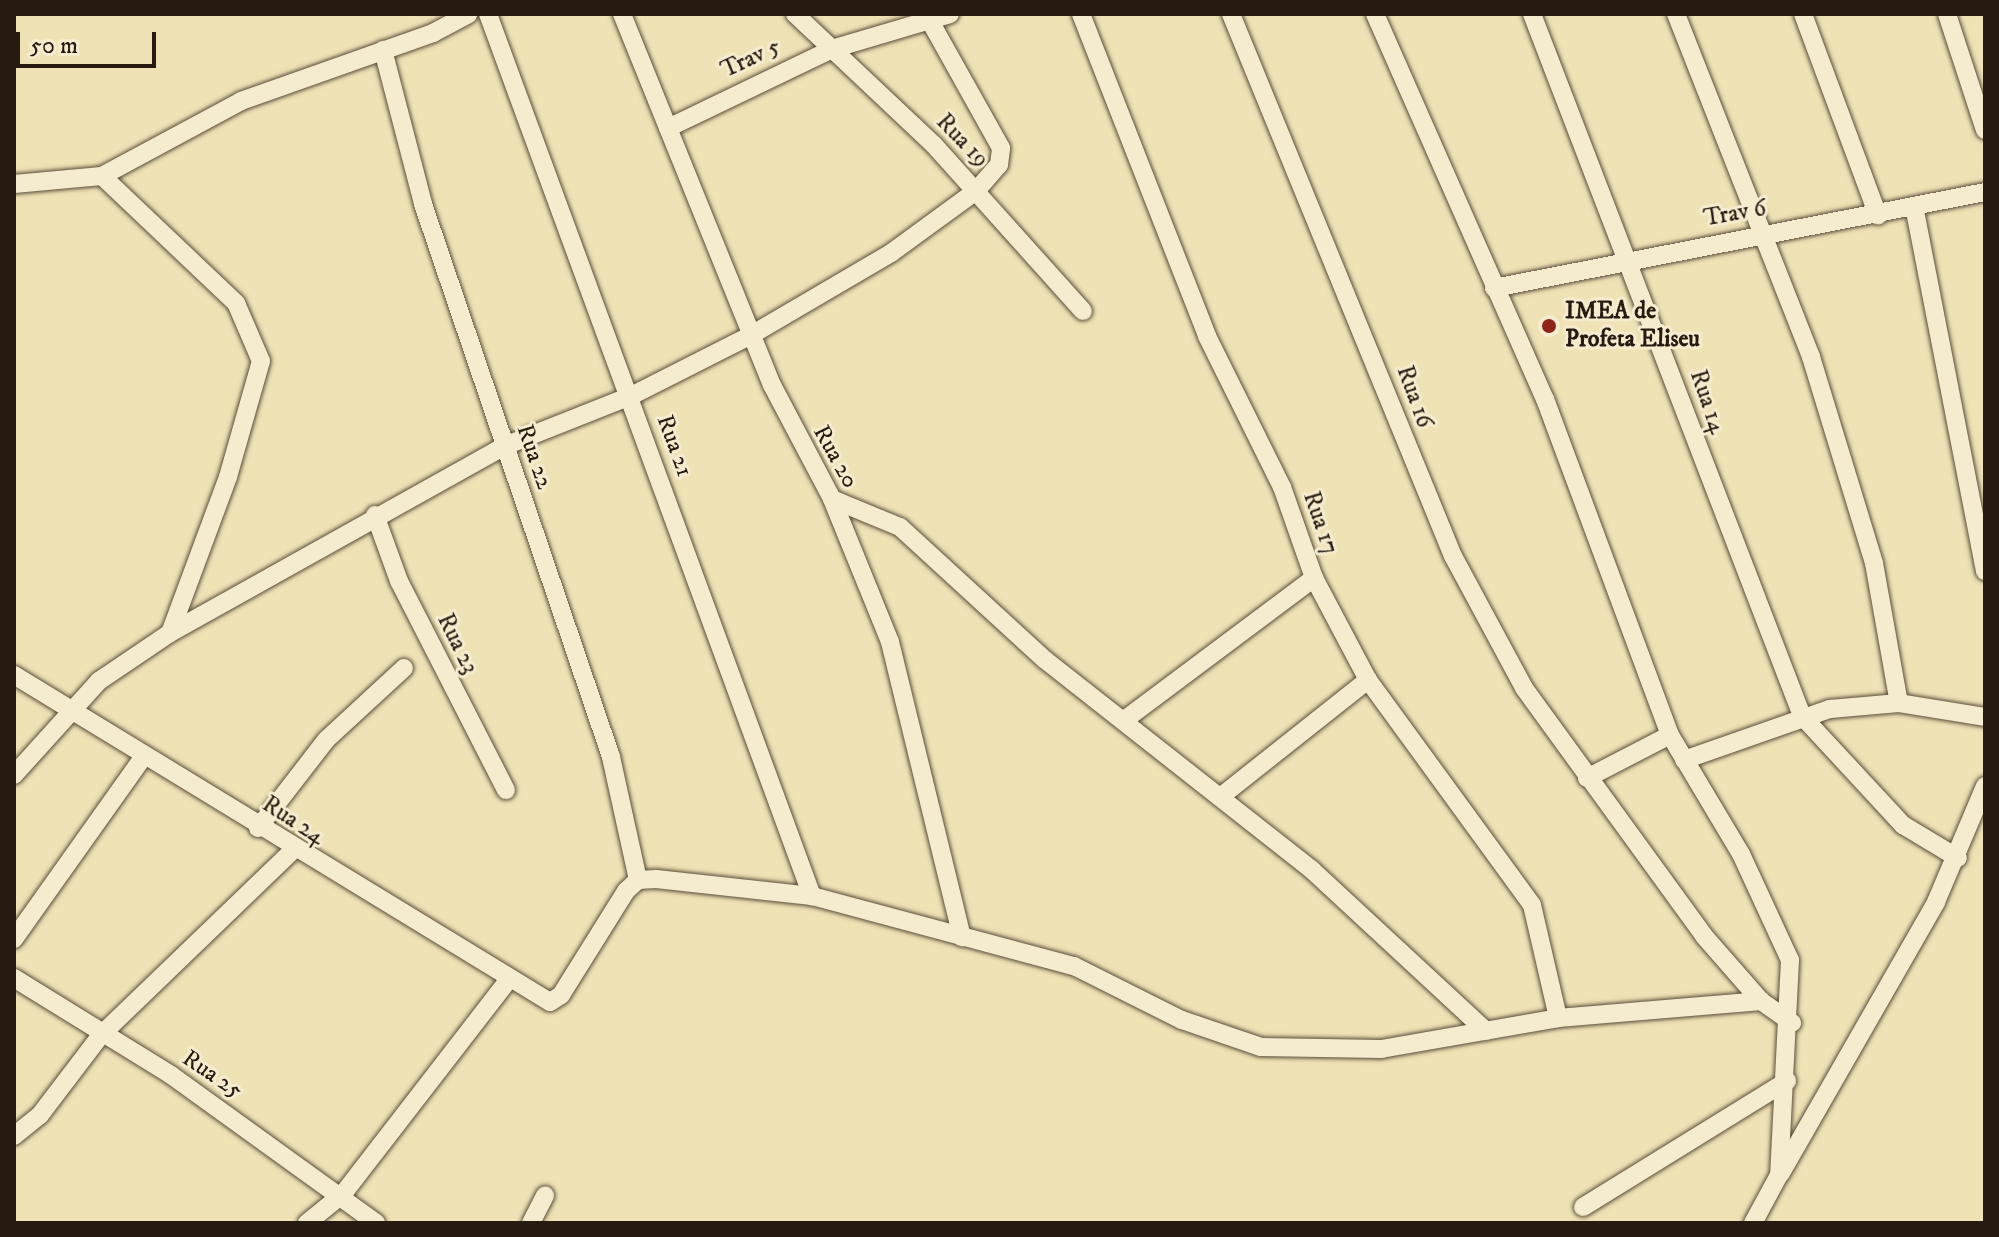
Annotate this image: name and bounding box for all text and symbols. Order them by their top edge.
scale bar [20,16,160,66]
text: 50 m [30,31,78,61]
street label: Trav 5 [717,33,785,85]
street label: Rua 19 [930,108,994,174]
street label: Trav 6 [1701,194,1769,234]
place label: IMEA de Profeta Eliseu [1565,298,1700,354]
marker: IMEA de Profeta Eliseu [1540,317,1558,335]
street label: Rua 16 [1390,362,1438,432]
street label: Rua 14 [1683,366,1731,438]
street label: Rua 21 [650,411,698,481]
street label: Rua 20 [806,420,864,494]
street label: Rua 22 [510,421,558,493]
street label: Rua 17 [1296,488,1344,558]
street label: Rua 23 [430,609,484,679]
street label: Rua 24 [256,790,330,852]
street label: Rua 25 [176,1044,248,1106]

